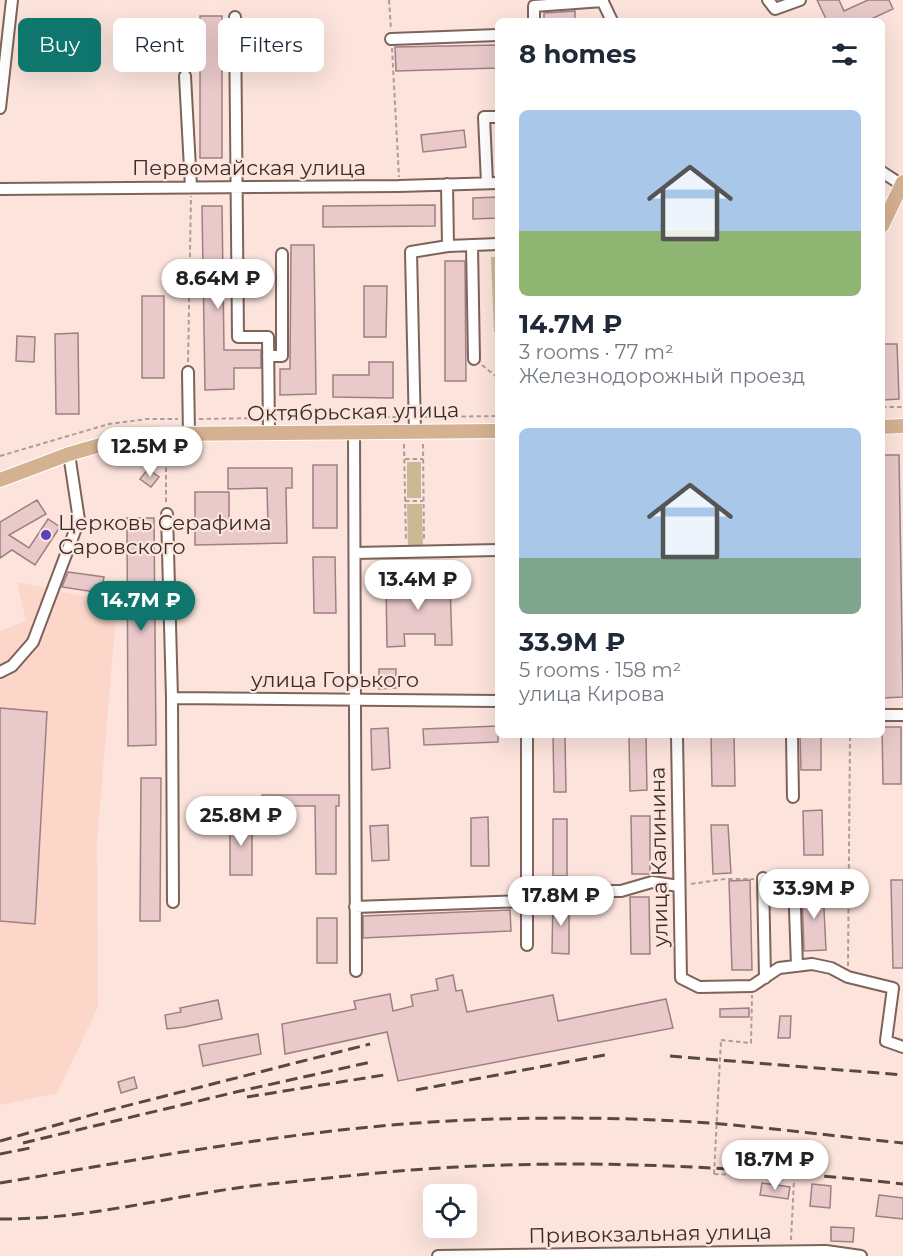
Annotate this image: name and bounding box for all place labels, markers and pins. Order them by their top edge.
pin: 8.64M ₽ [163,259,273,310]
pin: 12.5M ₽ [95,427,205,478]
place label: Церковь Серафима Саровского [58,510,272,559]
marker: Церковь Серафима Саровского [39,528,53,542]
pin: 13.4M ₽ [363,560,473,611]
pin: 14.7M ₽ [86,581,196,632]
pin: 25.8M ₽ [186,796,296,847]
pin: 33.9M ₽ [759,869,869,920]
pin: 17.8M ₽ [506,876,616,927]
pin: 18.7M ₽ [720,1140,830,1191]

